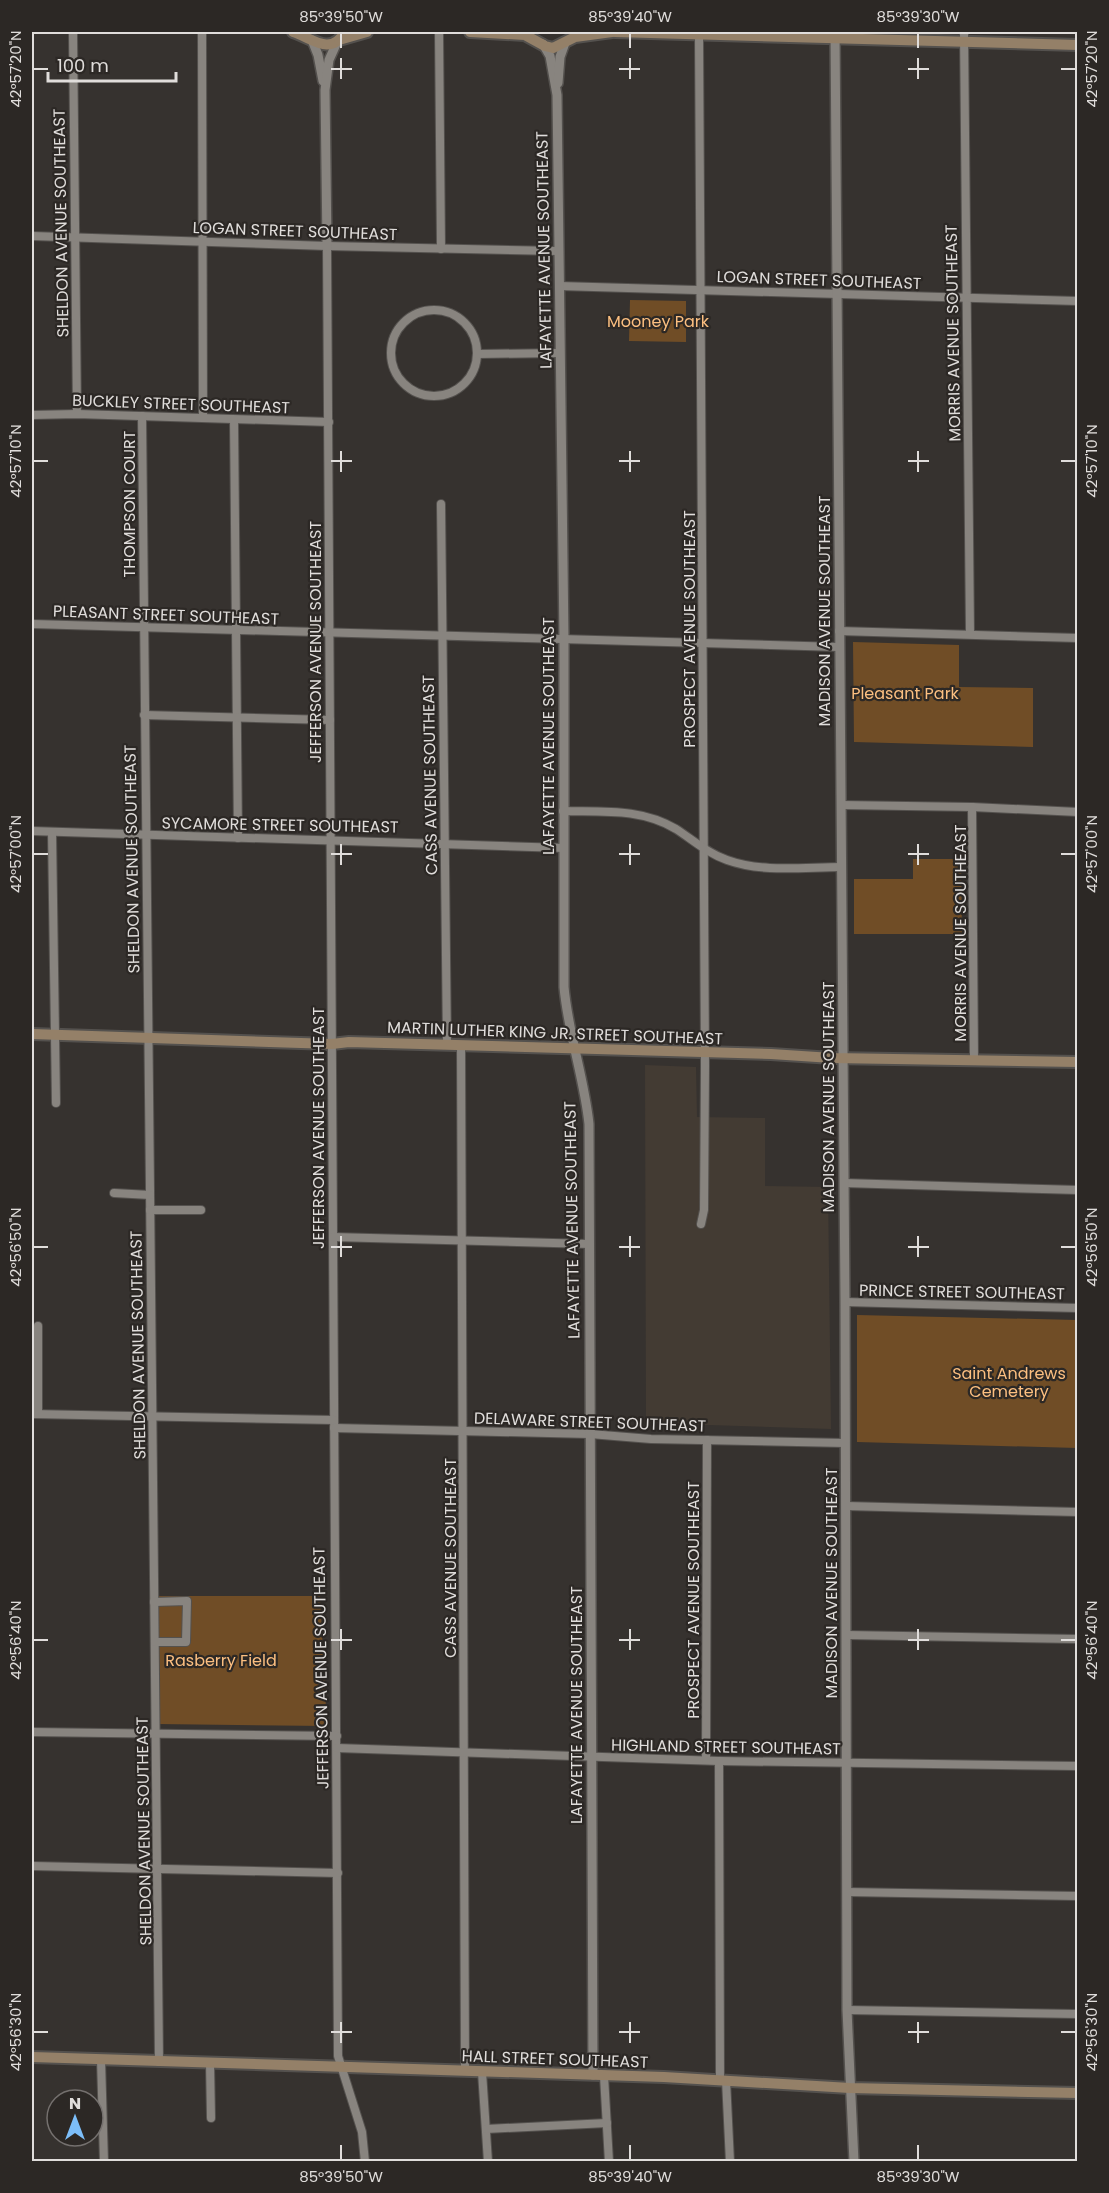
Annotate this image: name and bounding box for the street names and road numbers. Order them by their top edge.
street label: SHELDON AVENUE SOUTHEAST [47,108,74,338]
street label: LAFAYETTE AVENUE SOUTHEAST [530,131,558,369]
street label: LOGAN STREET SOUTHEAST [192,216,398,246]
street label: MORRIS AVENUE SOUTHEAST [940,224,966,442]
street label: LOGAN STREET SOUTHEAST [716,265,922,295]
street label: BUCKLEY STREET SOUTHEAST [72,389,291,419]
street label: THOMPSON COURT [118,430,141,577]
street label: MADISON AVENUE SOUTHEAST [813,495,836,727]
street label: PROSPECT AVENUE SOUTHEAST [678,510,701,748]
street label: JEFFERSON AVENUE SOUTHEAST [304,521,327,763]
street label: PLEASANT STREET SOUTHEAST [53,600,280,630]
street label: LAFAYETTE AVENUE SOUTHEAST [537,617,560,855]
street label: CASS AVENUE SOUTHEAST [417,674,443,875]
street label: SHELDON AVENUE SOUTHEAST [118,744,145,974]
street label: SYCAMORE STREET SOUTHEAST [161,811,399,839]
street label: MORRIS AVENUE SOUTHEAST [949,824,972,1042]
street label: MADISON AVENUE SOUTHEAST [817,981,840,1213]
street label: JEFFERSON AVENUE SOUTHEAST [307,1007,330,1249]
street label: MARTIN LUTHER KING JR. STREET SOUTHEAST [387,1016,724,1050]
street label: LAFAYETTE AVENUE SOUTHEAST [558,1101,586,1339]
street label: SHELDON AVENUE SOUTHEAST [124,1230,151,1460]
street label: PRINCE STREET SOUTHEAST [859,1279,1065,1305]
street label: DELAWARE STREET SOUTHEAST [473,1406,707,1438]
street label: CASS AVENUE SOUTHEAST [439,1458,462,1658]
street label: MADISON AVENUE SOUTHEAST [820,1467,843,1699]
street label: PROSPECT AVENUE SOUTHEAST [682,1481,705,1719]
street label: JEFFERSON AVENUE SOUTHEAST [307,1546,335,1789]
street label: LAFAYETTE AVENUE SOUTHEAST [565,1586,588,1824]
street label: SHELDON AVENUE SOUTHEAST [130,1716,157,1946]
street label: HIGHLAND STREET SOUTHEAST [611,1733,841,1761]
street label: HALL STREET SOUTHEAST [461,2044,649,2074]

